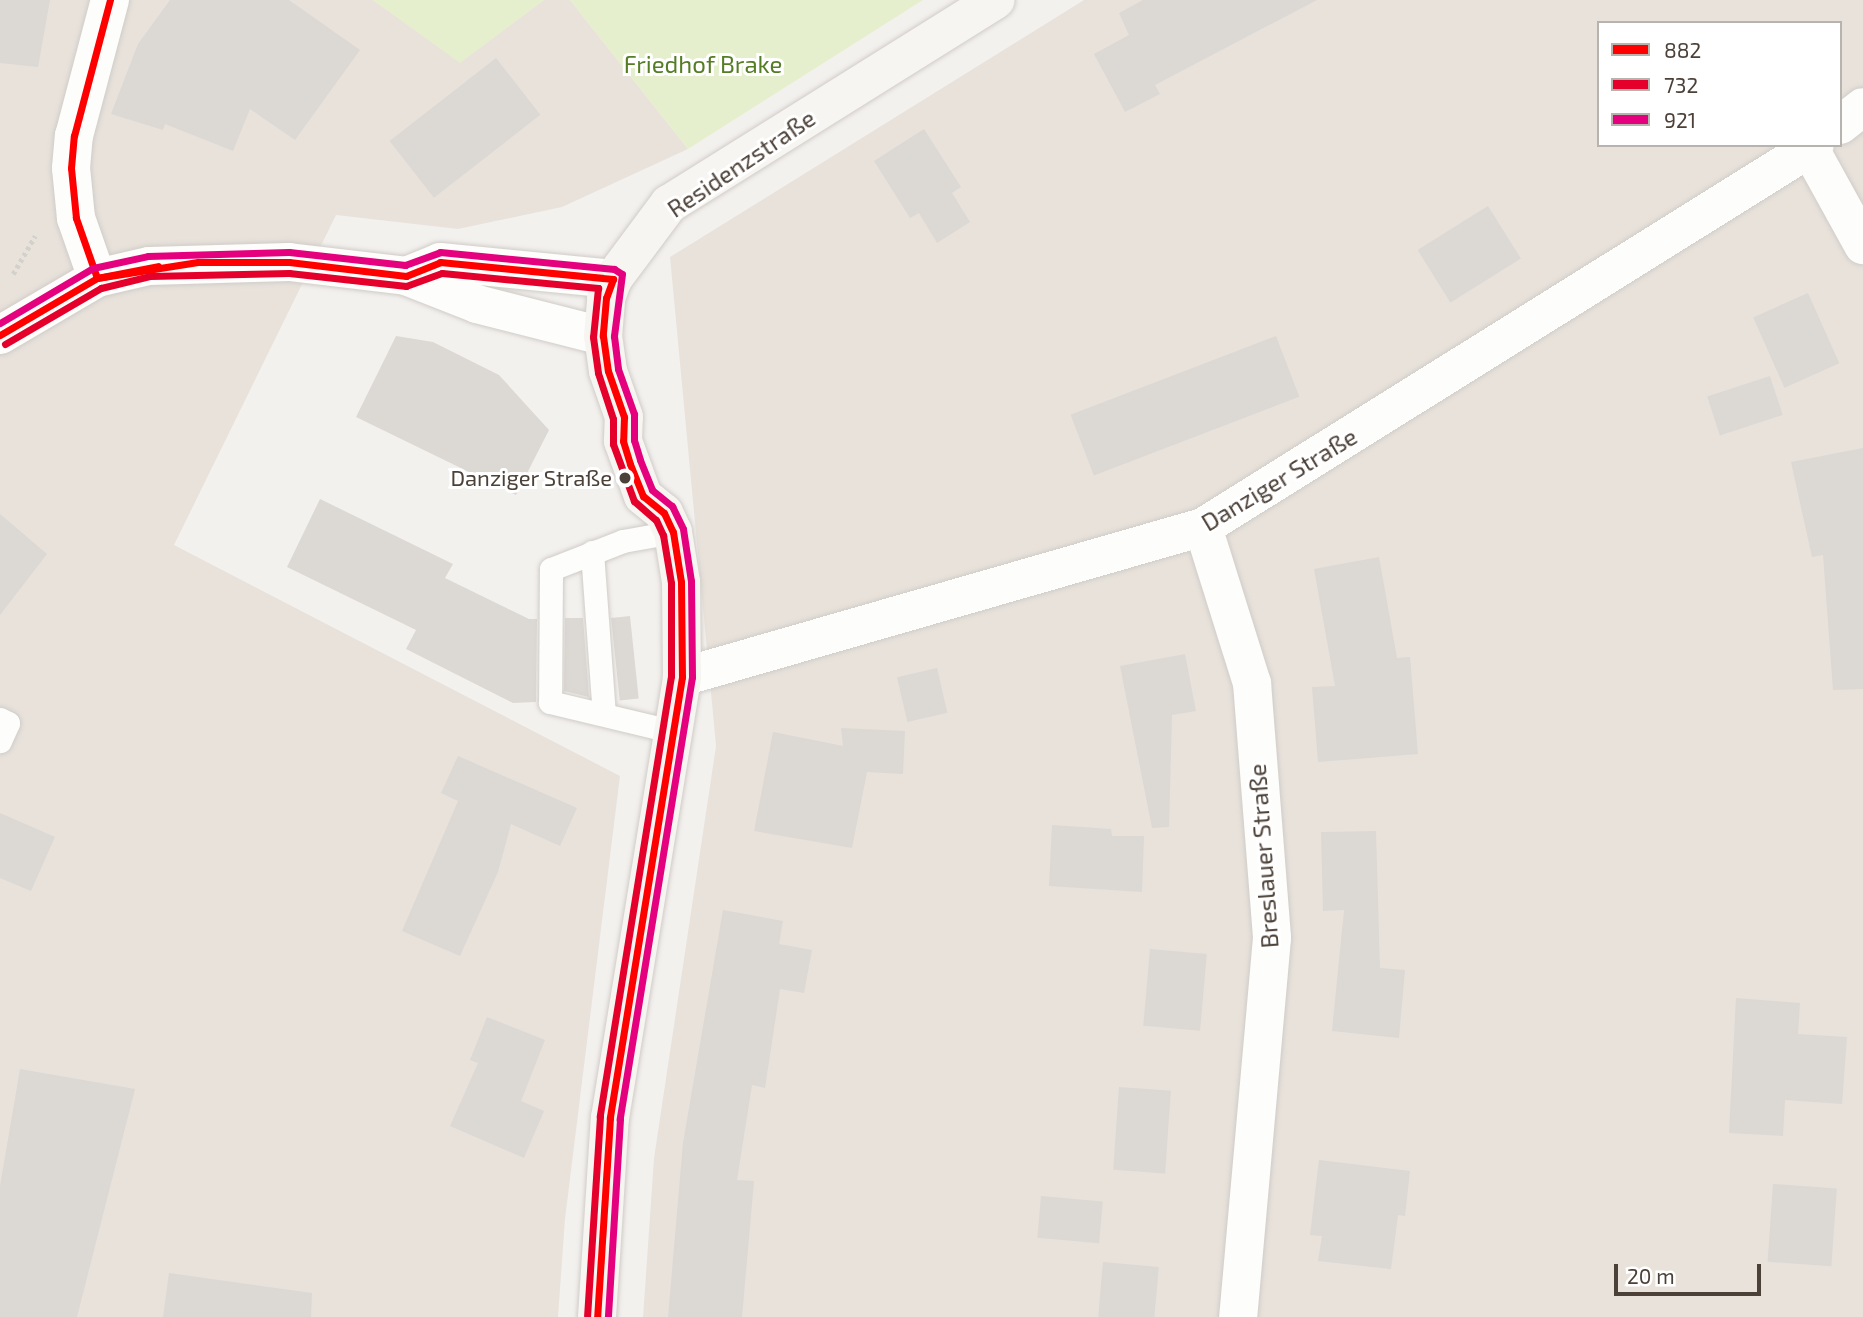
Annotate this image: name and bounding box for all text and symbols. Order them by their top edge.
legend [1597,21,1842,147]
text: 882 [1664,37,1701,62]
park label: Friedhof Brake [623,50,783,78]
text: 732 [1664,72,1698,97]
street label: Residenzstraße [662,103,820,223]
text: 921 [1664,107,1696,132]
street label: Danziger Straße [1196,421,1362,537]
place label: Danziger Straße [450,465,612,491]
marker: Danziger Straße [618,471,632,485]
street label: Breslauer Straße [1242,762,1284,950]
scale bar [1618,1250,1765,1294]
text: 20 m [1627,1263,1675,1288]

